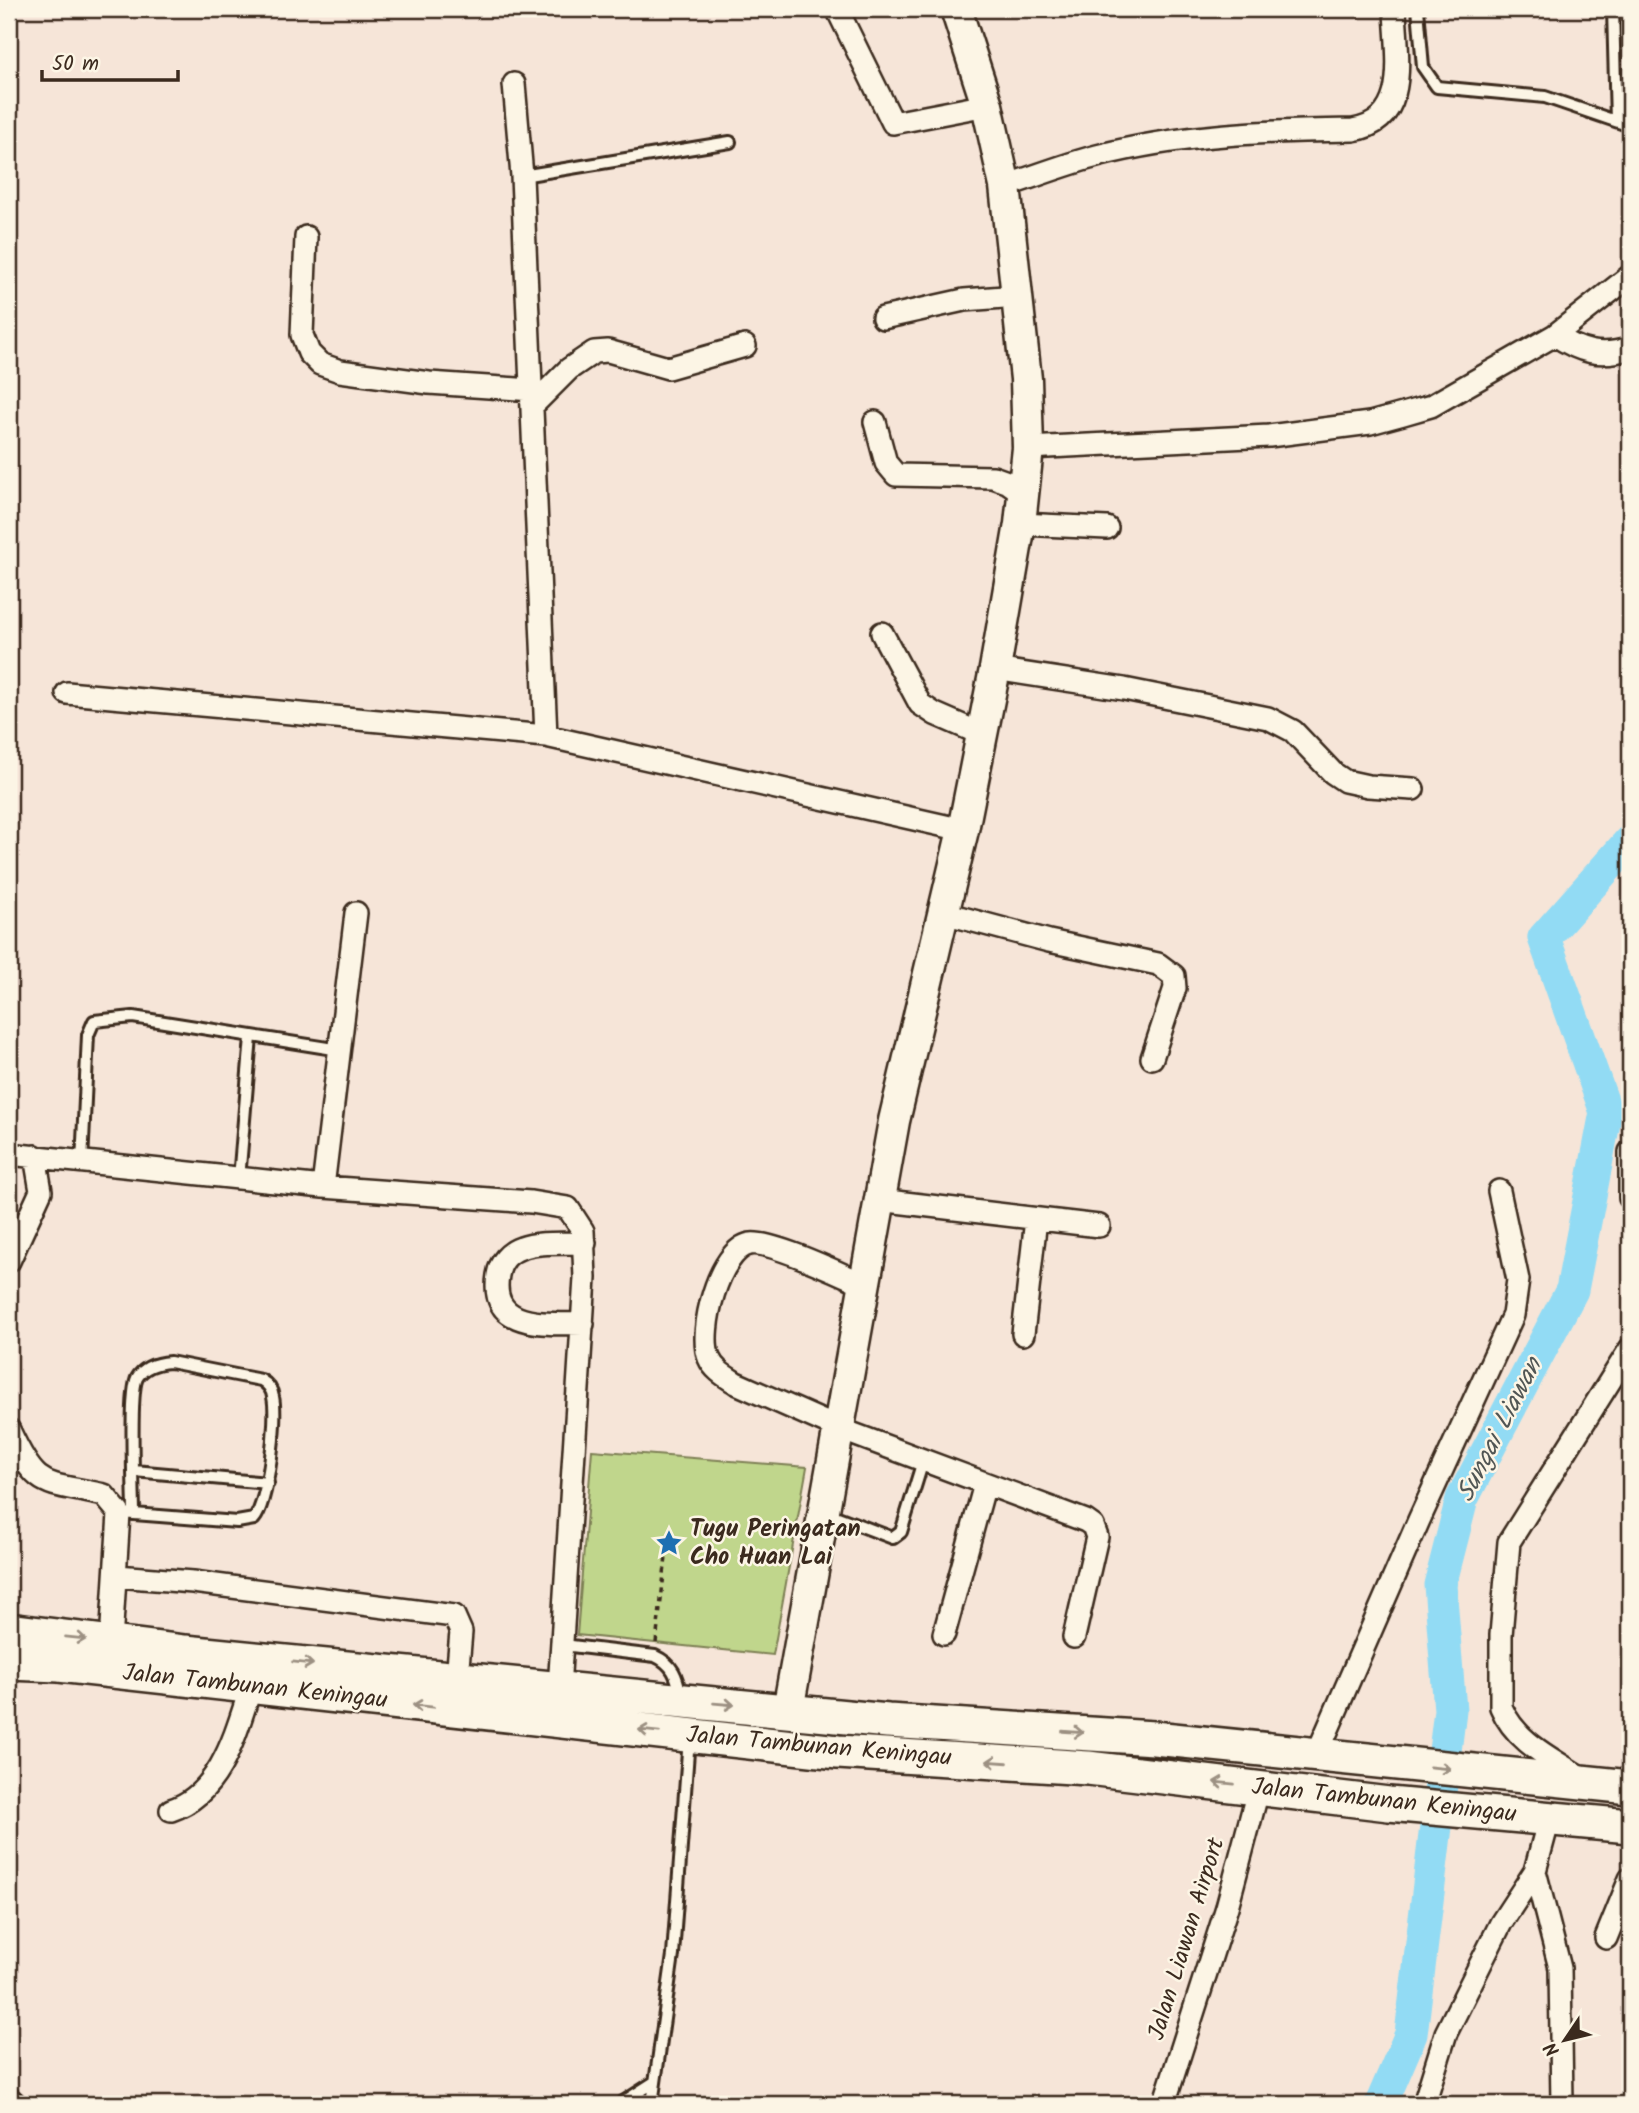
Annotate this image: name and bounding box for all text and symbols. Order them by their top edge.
scale bar [42,38,178,82]
text: 50 m [52,48,99,81]
water label: Sungai Liawan [1446,1348,1555,1510]
place label: Tugu Peringatan Cho Huan Lai [690,1510,860,1577]
place icon: Tugu Peringatan Cho Huan Lai [654,1528,684,1558]
one-way arrow [65,1632,87,1645]
street label: Jalan Tambunan Keningau [121,1654,390,1720]
one-way arrow [291,1657,313,1670]
one-way arrow [712,1698,735,1711]
one-way arrow [412,1699,435,1712]
street label: Jalan Tambunan Keningau [685,1716,954,1778]
one-way arrow [638,1724,661,1737]
one-way arrow [1061,1726,1084,1739]
one-way arrow [987,1755,1009,1768]
one-way arrow [1428,1762,1451,1775]
street label: Jalan Tambunan Keningau [1250,1768,1519,1834]
one-way arrow [1213,1776,1236,1789]
street label: Jalan Liawan Airport [1138,1832,1237,2045]
north arrow [1530,2004,1600,2074]
text: N [1537,2035,1568,2062]

